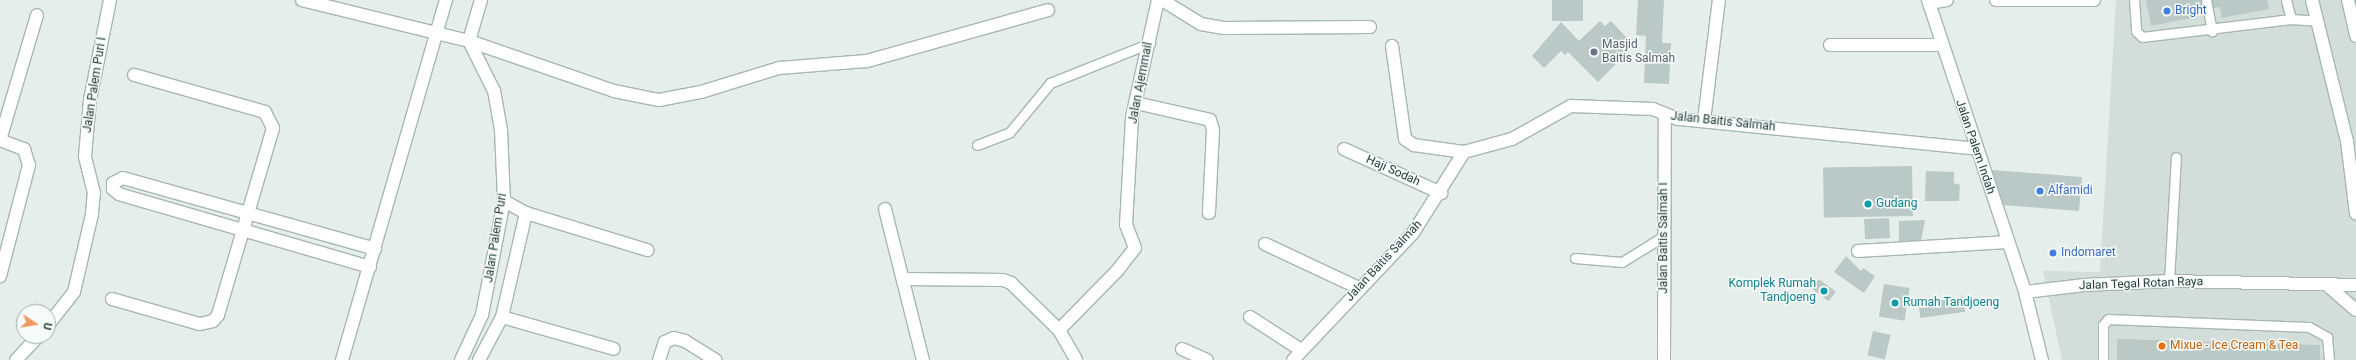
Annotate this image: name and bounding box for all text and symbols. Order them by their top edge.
place label: Bright [2175,4,2207,18]
marker: Bright [2162,6,2172,16]
street label: Jalan Palem Puri I [80,36,110,134]
place label: Masjid Baitis Salmah [1602,38,1675,66]
street label: Jalan Ajemmail [1126,41,1156,125]
marker: Masjid Baitis Salmah [1589,47,1599,57]
street label: Jalan Palem Indah [1952,98,1998,196]
street label: Jalan Baitis Salmah [1670,109,1776,135]
street label: Haji Sodah [1364,153,1422,189]
street label: Jalan Baitis Salmah I [1657,182,1671,294]
place label: Alfamidi [2048,184,2093,198]
marker: Alfamidi [2035,186,2045,196]
street label: Jalan Palem Puri [482,192,510,284]
place label: Gudang [1876,197,1917,211]
marker: Gudang [1863,199,1873,209]
street label: Jalan Baitis Salmah [1343,218,1425,304]
place label: Indomaret [2061,246,2116,260]
marker: Indomaret [2048,248,2058,258]
street label: Jalan Tegal Rotan Raya [2079,275,2203,293]
place label: Komplek Rumah Tandjoeng [1729,277,1816,305]
marker: Komplek Rumah Tandjoeng [1819,286,1829,296]
place label: Rumah Tandjoeng [1903,296,2000,310]
marker: Rumah Tandjoeng [1890,298,1900,308]
north arrow [16,304,56,344]
text: U [40,321,54,331]
place label: Mixue - Ice Cream & Tea [2170,339,2299,353]
marker: Mixue - Ice Cream & Tea [2157,341,2167,351]

